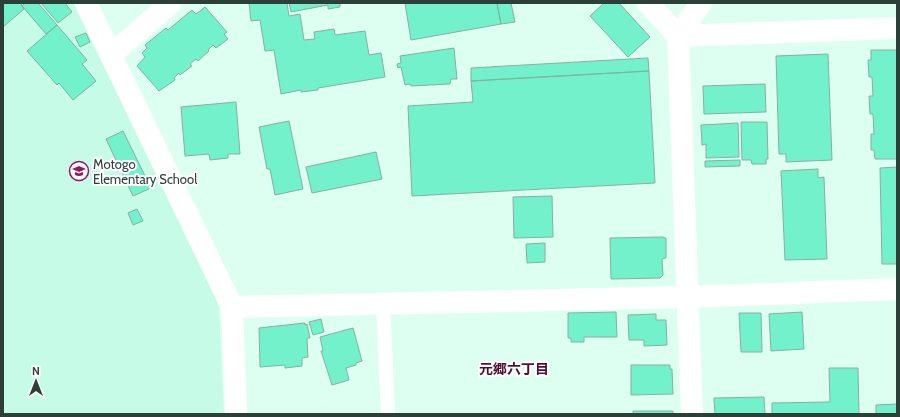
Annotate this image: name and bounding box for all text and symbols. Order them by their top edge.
place label: Motogo Elementary School [93,156,197,187]
school or university icon: Motogo Elementary School [68,160,90,182]
district label: 元郷六丁目 [479,360,549,378]
north arrow [16,361,56,401]
text: N [32,364,40,378]

